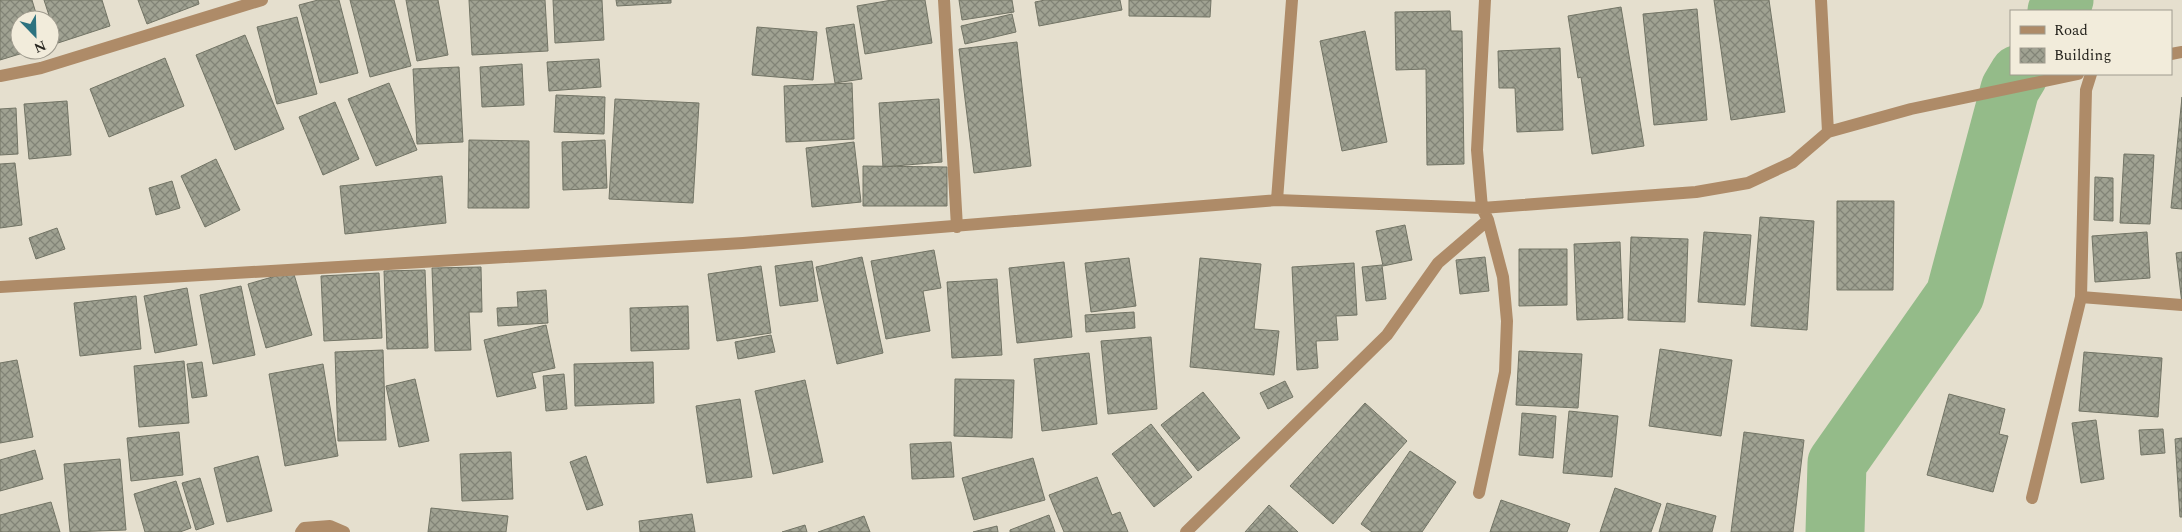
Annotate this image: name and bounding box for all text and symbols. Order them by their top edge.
north arrow [10,10,60,60]
legend [2010,10,2172,75]
text: Road [2054,19,2088,42]
text: N [31,35,49,58]
text: Building [2054,44,2111,67]

